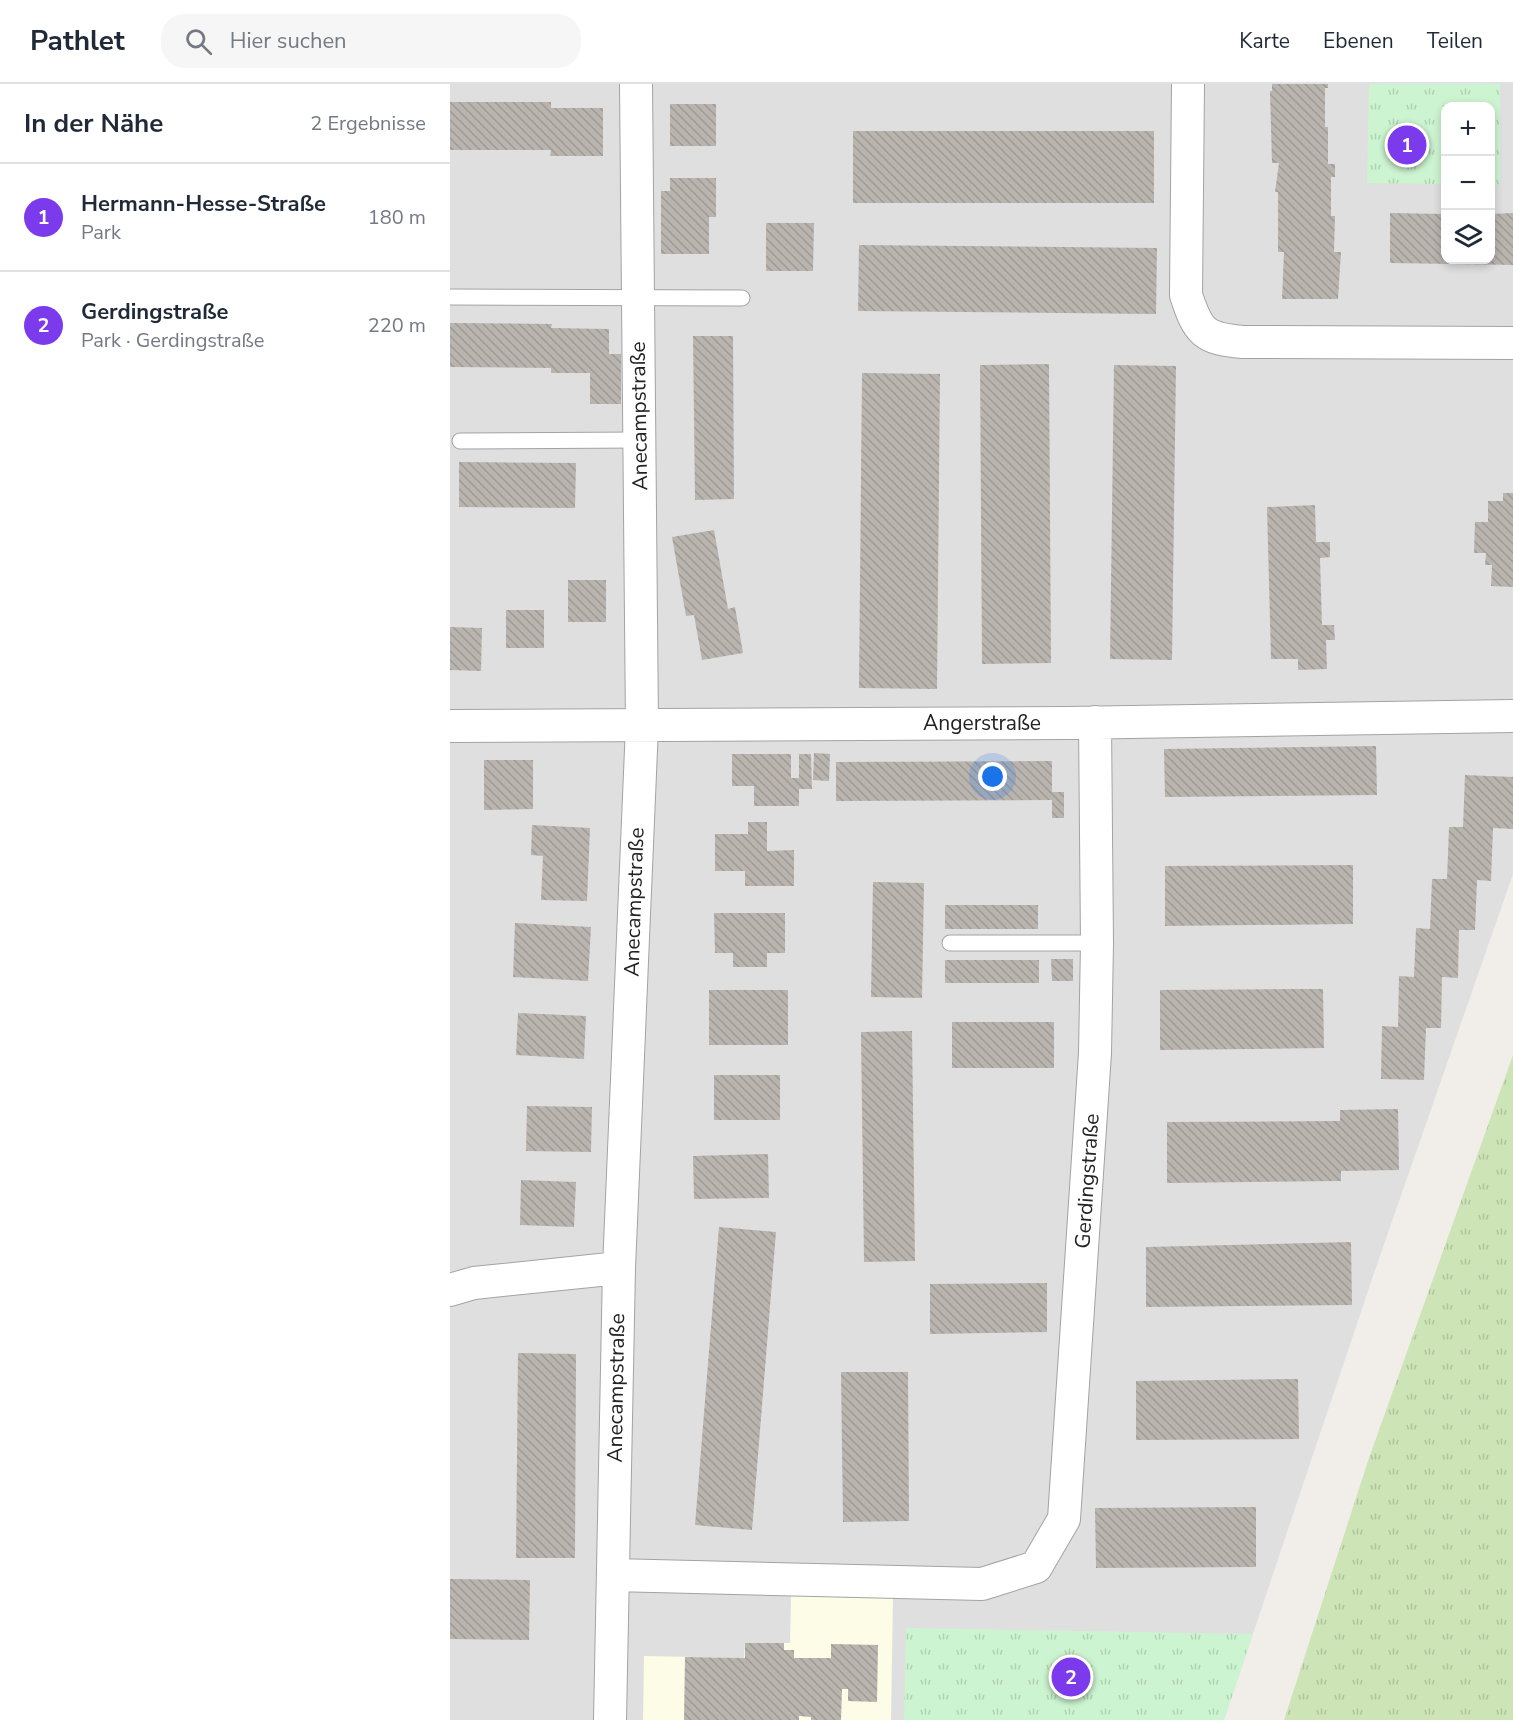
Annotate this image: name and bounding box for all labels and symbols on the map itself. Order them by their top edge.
pin: 1 [1388,122,1426,168]
street label: Anecampstraße [624,341,654,491]
street label: Angerstraße [923,709,1041,737]
your location [978,762,1007,791]
street label: Anecampstraße [617,827,651,977]
street label: Gerdingstraße [1068,1113,1106,1249]
street label: Anecampstraße [601,1313,631,1463]
pin: 2 [1052,1654,1090,1700]

